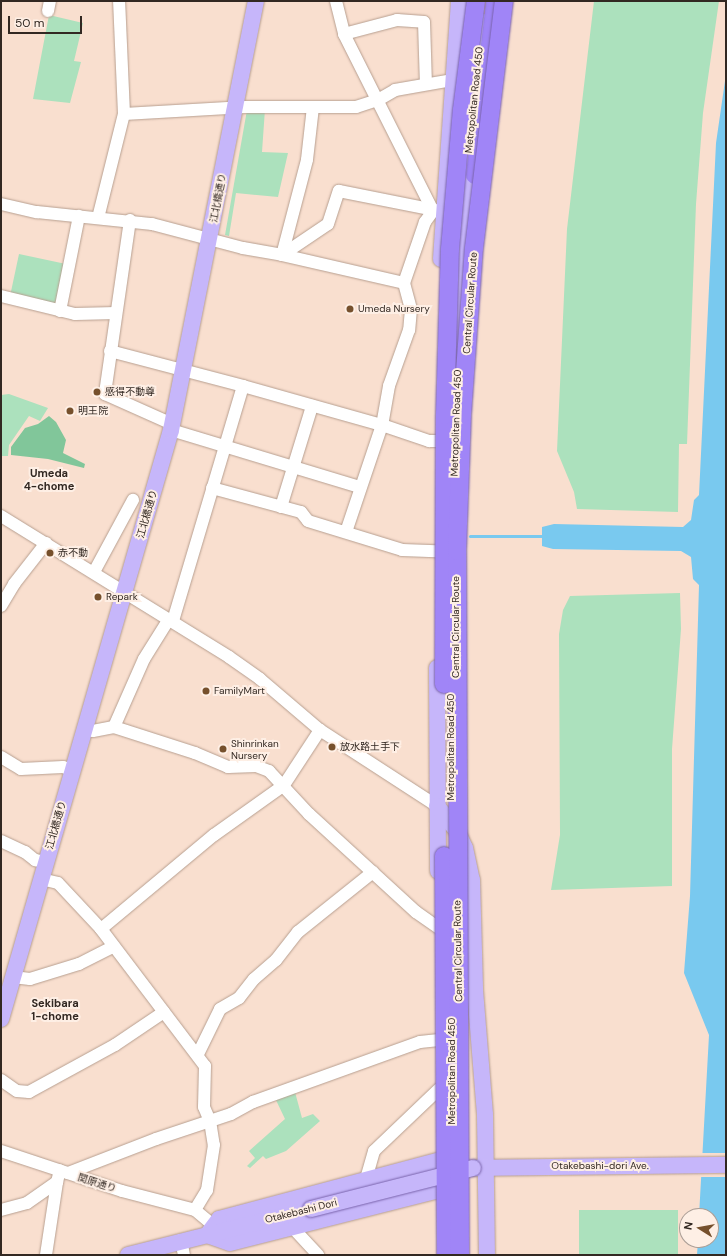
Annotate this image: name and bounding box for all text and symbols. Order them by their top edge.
scale bar [10,8,84,34]
text: 50 m [15,15,44,31]
street label: Metropolitan Road 450 [462,46,486,154]
street label: 江北橋通り [207,172,229,224]
street label: Central Circular Route [460,252,480,354]
place label: Umeda Nursery [358,303,430,315]
marker: Umeda Nursery [345,304,355,314]
street label: Metropolitan Road 450 [448,369,464,477]
place label: 感得不動尊 [105,386,155,398]
marker: 感得不動尊 [92,387,102,397]
place label: 明王院 [78,405,108,417]
marker: 明王院 [65,406,75,416]
district label: Umeda 4-chome [24,467,74,493]
street label: 江北橋通り [134,488,160,540]
place label: 赤不動 [58,547,88,559]
marker: 赤不動 [45,548,55,558]
street label: Central Circular Route [450,576,462,678]
place label: Repark [106,591,138,603]
marker: Repark [93,592,103,602]
place label: FamilyMart [214,685,265,697]
marker: FamilyMart [201,686,211,696]
street label: Metropolitan Road 450 [445,694,457,800]
place label: Shinrinkan Nursery [231,737,279,760]
place label: 放水路土手下 [340,741,400,753]
marker: 放水路土手下 [327,742,337,752]
marker: Shinrinkan Nursery [218,744,228,754]
street label: 江北橋通り [43,799,69,851]
street label: Central Circular Route [451,900,465,1002]
district label: Sekibara 1-chome [31,997,79,1023]
street label: Metropolitan Road 450 [446,1018,458,1124]
street label: Otakebashi-dori Ave. [551,1160,649,1172]
street label: 関原通り [76,1171,118,1195]
street label: Otakebashi Dori [264,1196,338,1226]
north arrow [679,1208,719,1248]
text: N [681,1221,696,1231]

